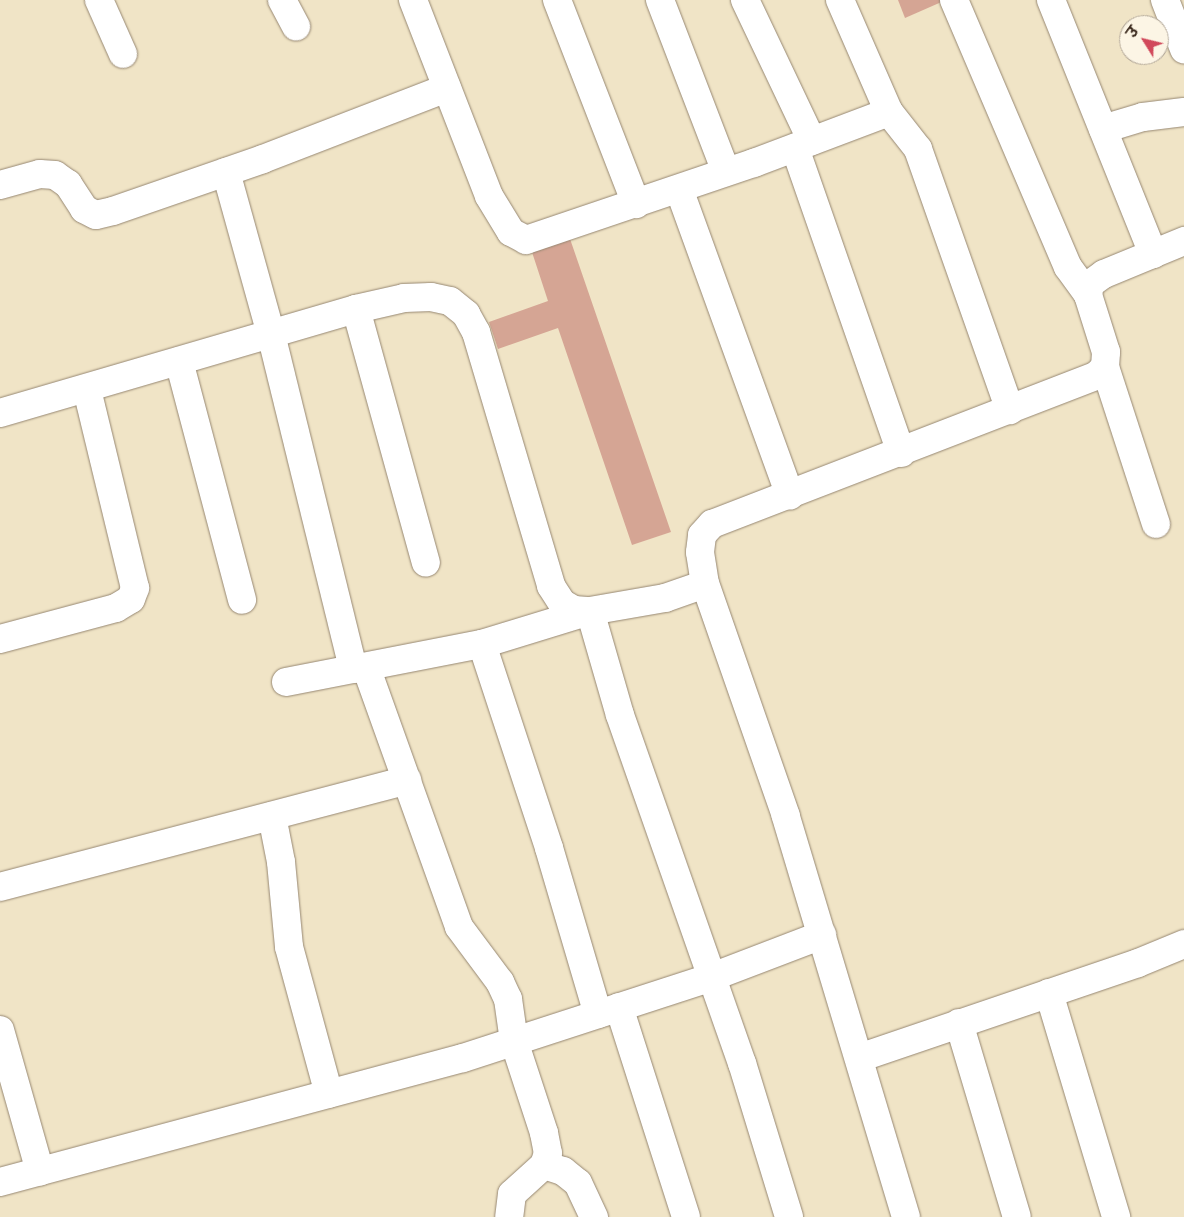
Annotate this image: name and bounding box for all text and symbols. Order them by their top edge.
north arrow [1119,15,1169,65]
text: उ [1122,22,1143,41]

